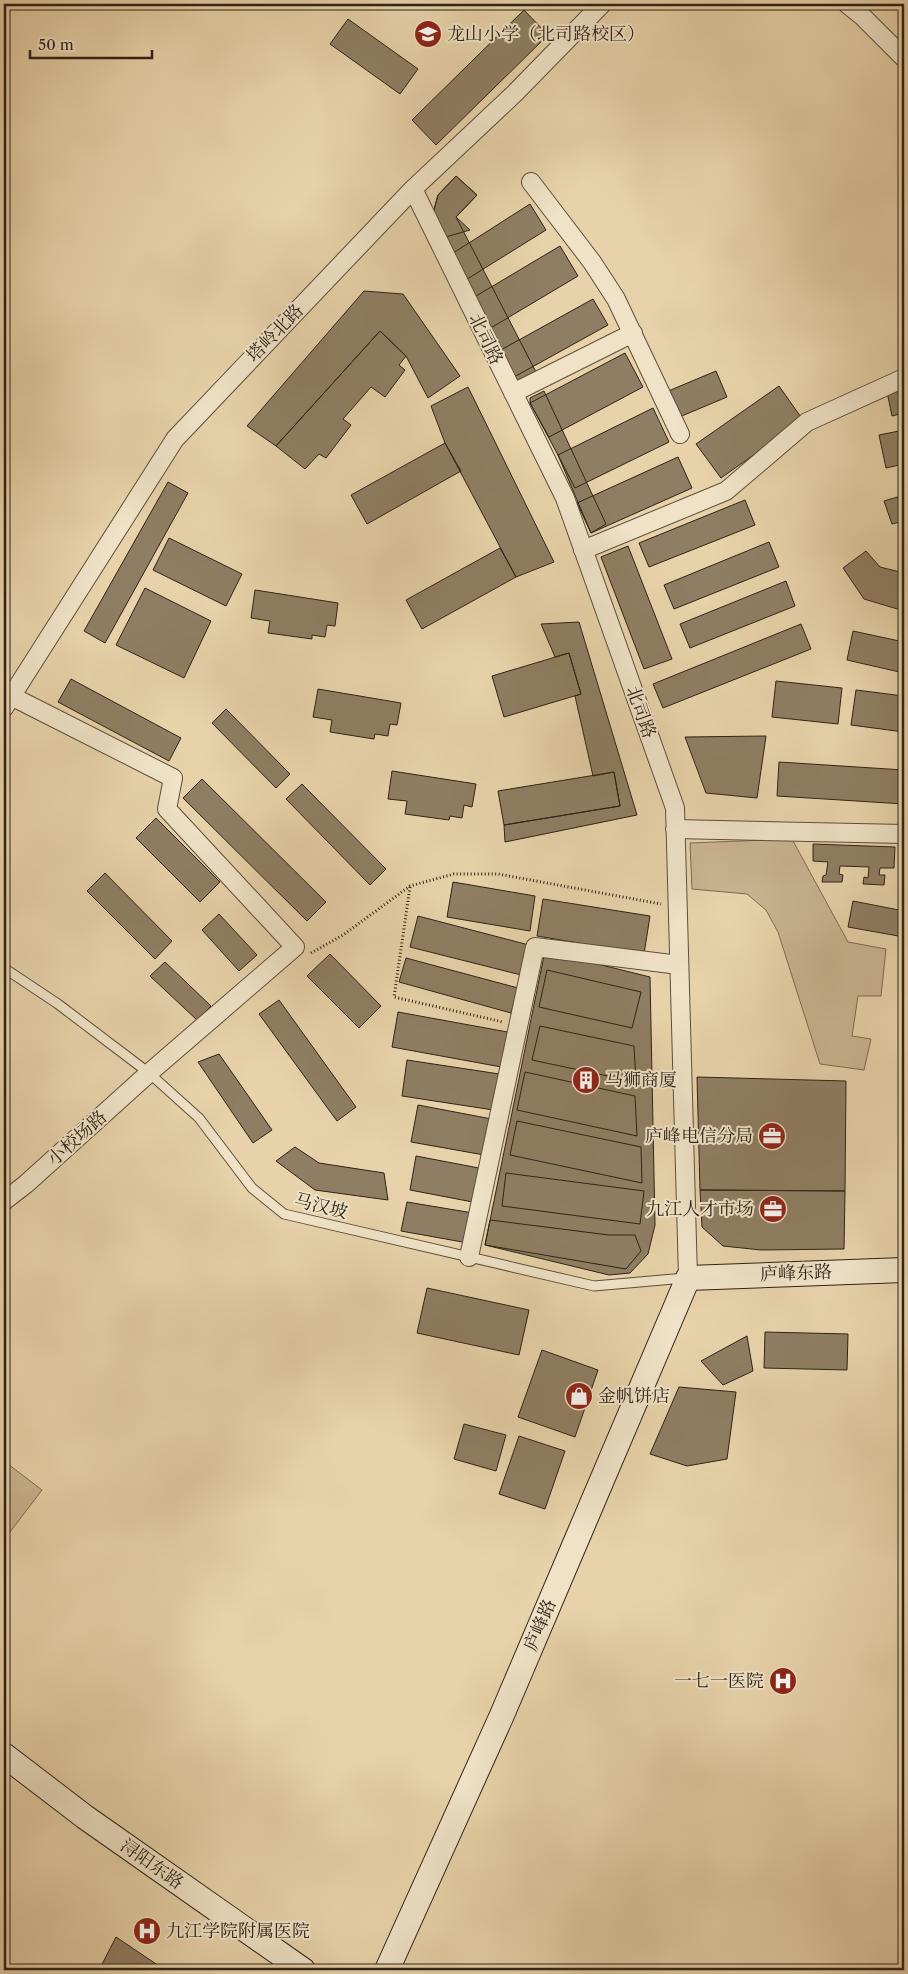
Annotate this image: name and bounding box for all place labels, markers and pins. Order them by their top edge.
school or university icon: 龙山小学（北司路校区） [413,19,443,49]
place label: 龙山小学（北司路校区） [447,23,645,45]
building icon: 马狮商厦 [571,1065,601,1095]
place label: 马狮商厦 [605,1069,677,1091]
office icon: 庐峰电信分局 [757,1121,787,1151]
place label: 庐峰电信分局 [645,1125,753,1147]
office icon: 九江人才市场 [758,1194,788,1224]
place label: 九江人才市场 [646,1198,754,1220]
shop icon: 金帆饼店 [564,1381,594,1411]
place label: 金帆饼店 [598,1385,670,1407]
hospital icon: 一七一医院 [768,1666,798,1696]
place label: 一七一医院 [674,1670,764,1692]
hospital icon: 九江学院附属医院 [132,1916,162,1946]
place label: 九江学院附属医院 [166,1920,310,1942]

